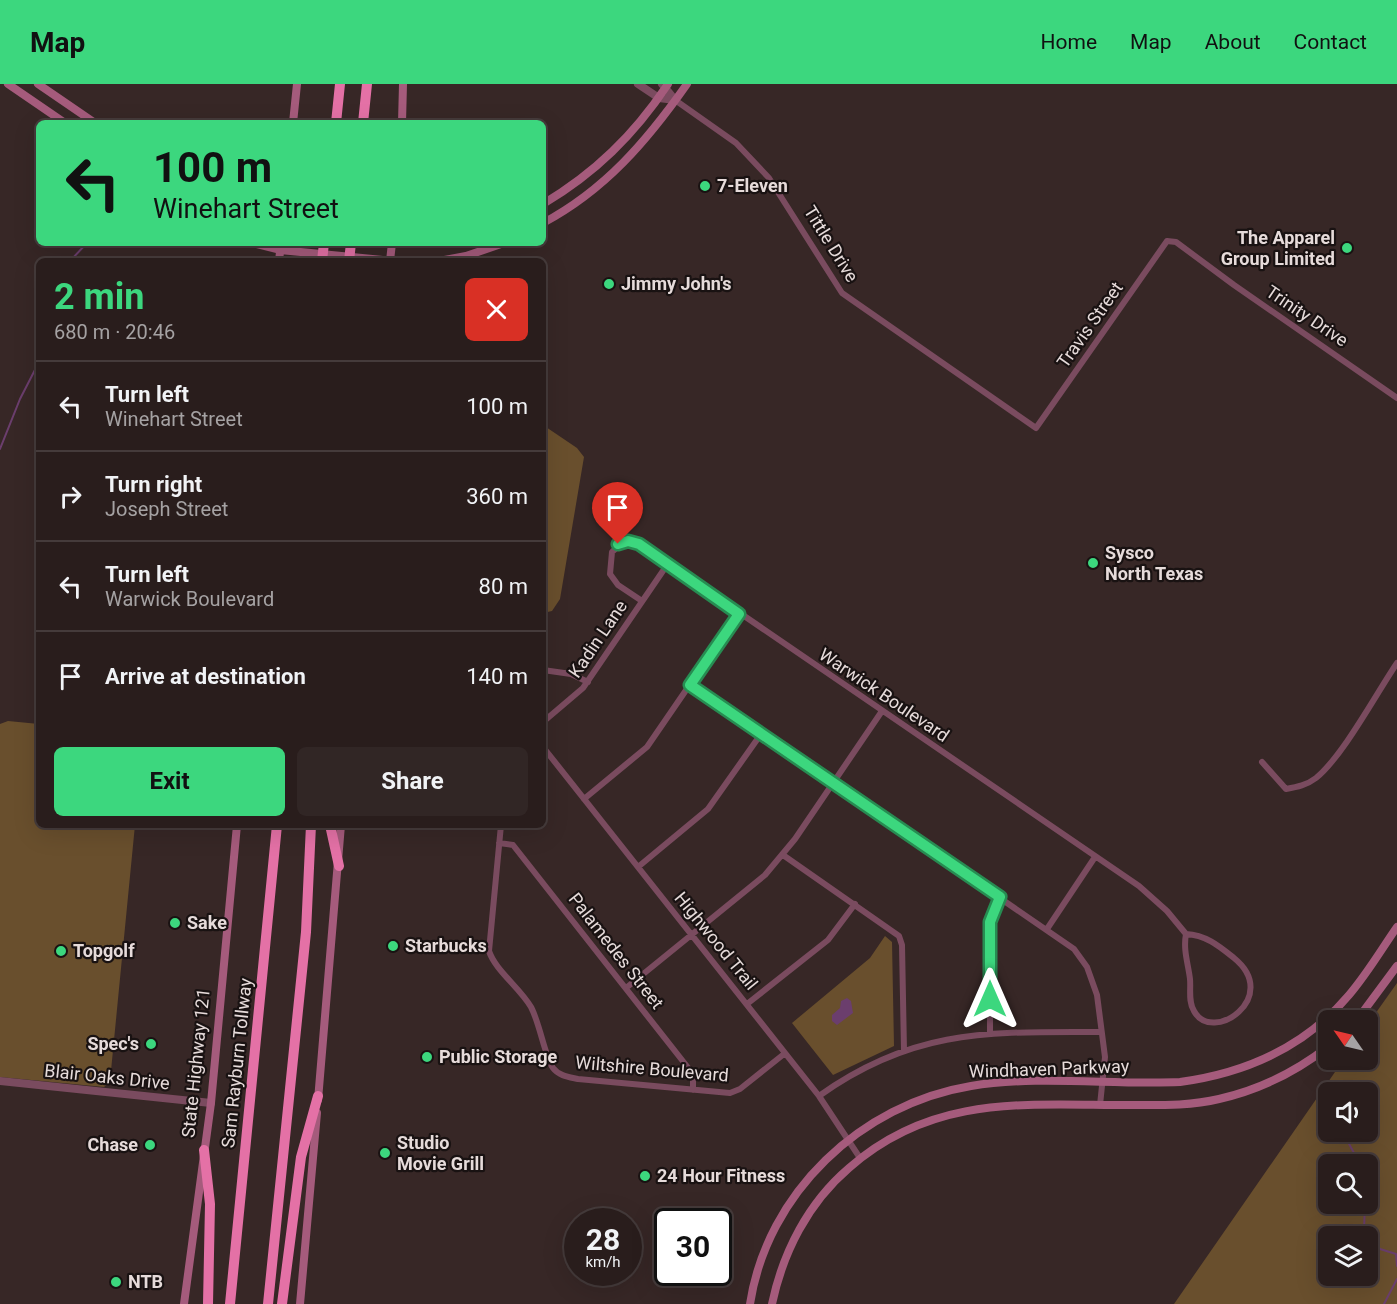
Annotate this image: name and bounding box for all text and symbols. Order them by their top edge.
text: Map [30,26,85,59]
text: Home [1041,30,1097,54]
text: Map [1130,30,1172,54]
text: About [1205,30,1261,54]
text: Contact [1294,30,1367,54]
text: 100 m [153,143,272,192]
icon: left [54,144,132,222]
place label: 7-Eleven [717,175,788,196]
marker: 7-Eleven [698,179,712,193]
text: Winehart Street [153,193,339,225]
street label: Tittle Drive [800,202,863,286]
place label: The Apparel Group Limited [1221,227,1335,269]
marker: The Apparel Group Limited [1340,241,1354,255]
place label: Jimmy John's [621,273,732,294]
text: 2 min [54,276,145,318]
marker: Jimmy John's [602,277,616,291]
button: close [465,278,528,341]
street label: Travis Street [1052,278,1127,372]
street label: Trinity Drive [1262,281,1352,351]
text: 680 m · 20:46 [54,320,175,344]
text: Turn left [105,382,189,407]
icon: left [54,390,87,423]
text: 100 m [466,394,528,419]
text: Winehart Street [105,407,243,431]
text: Turn right [105,472,202,497]
icon: right [54,480,87,513]
pin [592,482,643,544]
text: 360 m [466,484,528,509]
icon: arrive [601,491,634,524]
text: Joseph Street [105,497,228,521]
place label: Sysco North Texas [1105,542,1203,584]
marker: Sysco North Texas [1086,556,1100,570]
text: Turn left [105,562,189,587]
icon: left [54,570,87,603]
text: 80 m [479,574,528,599]
text: Warwick Boulevard [105,587,274,611]
street label: Kadin Lane [564,596,631,681]
street label: Warwick Boulevard [815,643,953,746]
icon: arrive [54,660,87,693]
text: Arrive at destination [105,664,306,689]
text: 140 m [466,664,528,689]
button: Exit [54,747,285,816]
button: Share [297,747,528,816]
street label: Highwood Trail [670,887,762,994]
street label: Palamedes Street [565,888,668,1013]
place label: Sake [187,912,227,933]
marker: Sake [168,916,182,930]
place label: Starbucks [405,935,487,956]
marker: Starbucks [386,939,400,953]
place label: Topgolf [73,940,135,961]
marker: Topgolf [54,944,68,958]
position arrow [958,967,1022,1031]
street label: Sam Rayburn Tollway [217,976,256,1149]
street label: State Highway 121 [177,987,214,1139]
north arrow [1318,1010,1378,1070]
map controls [1318,1010,1378,1286]
place label: Spec's [87,1033,139,1054]
marker: Spec's [144,1037,158,1051]
place label: Public Storage [439,1046,558,1067]
marker: Public Storage [420,1050,434,1064]
street label: Wiltshire Boulevard [575,1051,730,1086]
street label: Windhaven Parkway [968,1055,1130,1082]
street label: Blair Oaks Drive [43,1059,171,1094]
button: sound [1318,1082,1378,1142]
place label: Studio Movie Grill [397,1132,484,1174]
place label: Chase [88,1134,138,1155]
marker: Chase [143,1138,157,1152]
marker: Studio Movie Grill [378,1146,392,1160]
button: search [1318,1154,1378,1214]
place label: 24 Hour Fitness [657,1165,785,1186]
marker: 24 Hour Fitness [638,1169,652,1183]
speed limit sign: 30 [654,1208,732,1286]
text: 28 [586,1222,620,1257]
button: layers [1318,1226,1378,1286]
text: km/h [585,1253,621,1271]
place label: NTB [128,1271,163,1292]
marker: NTB [109,1275,123,1289]

